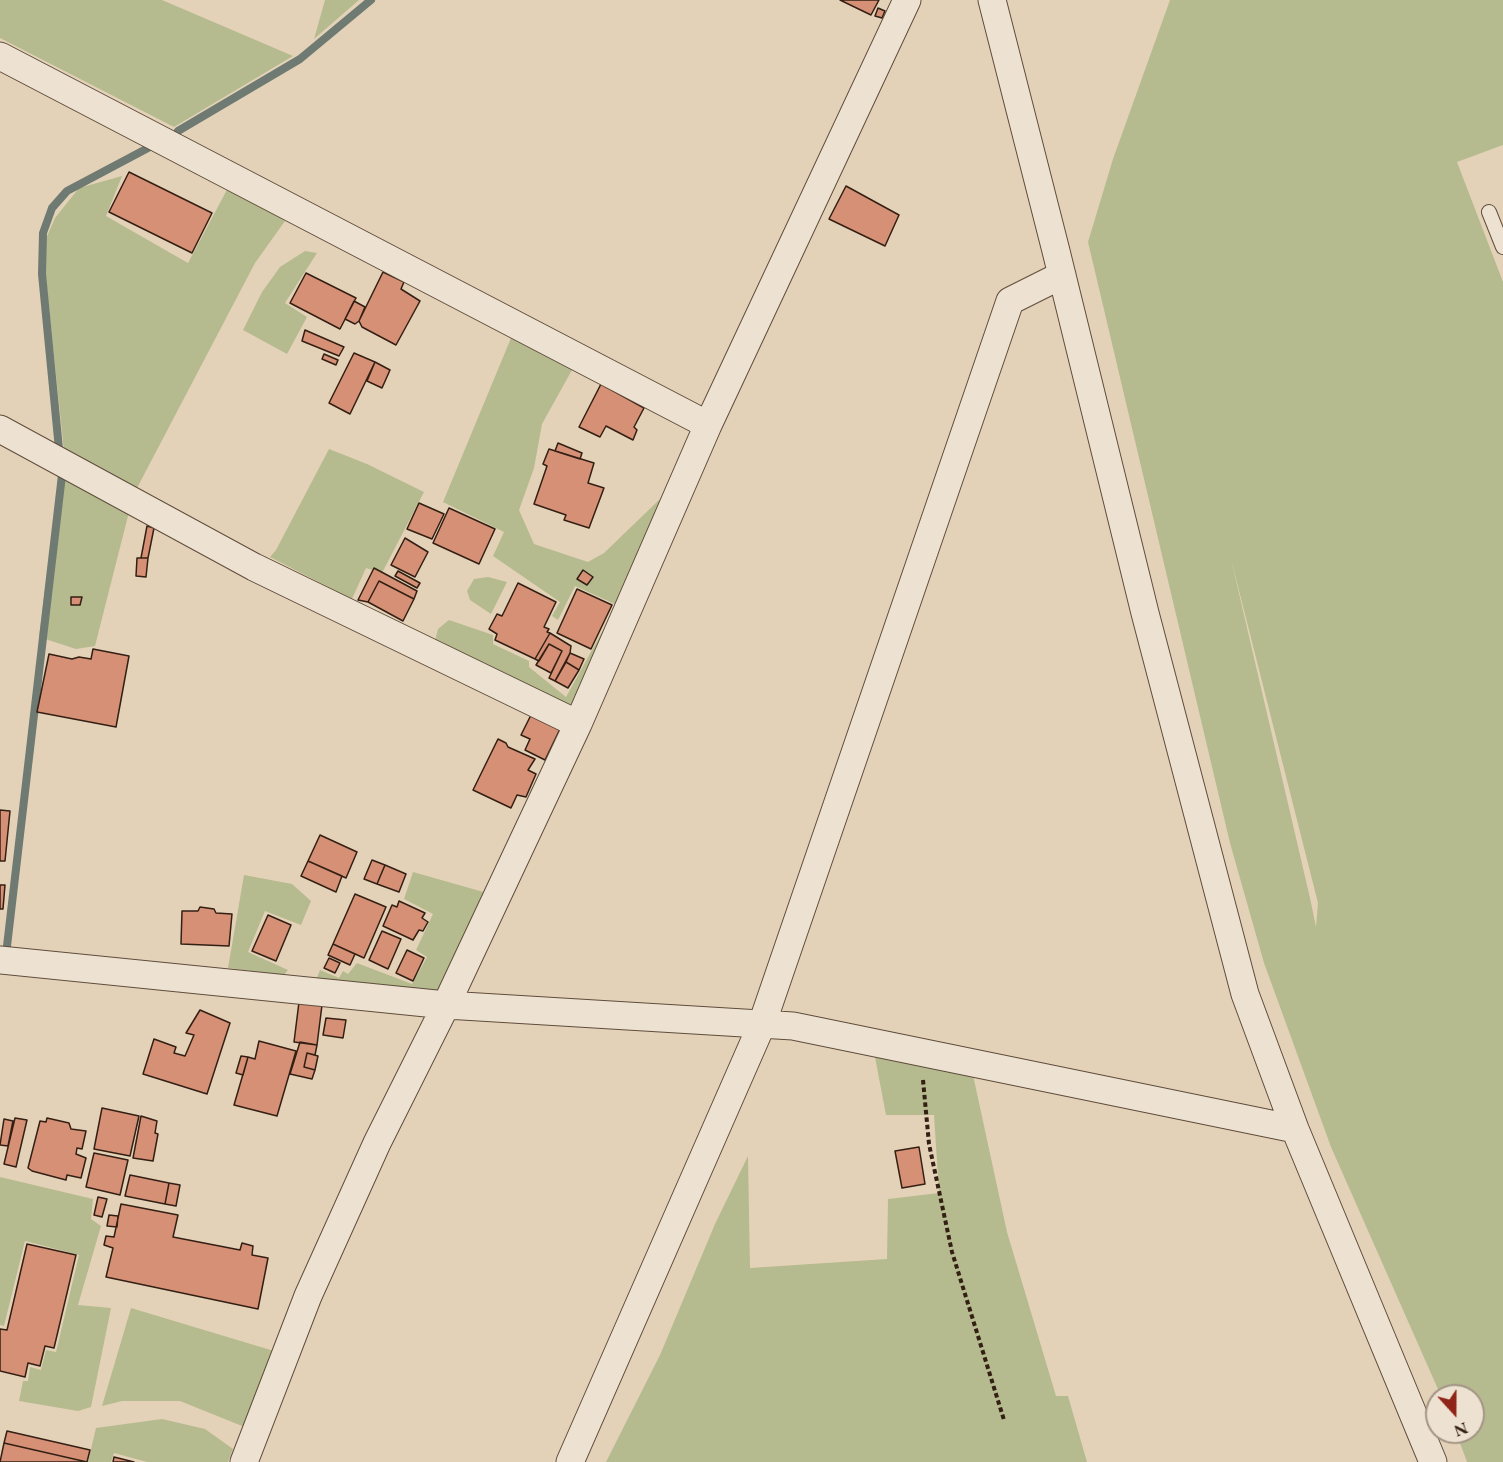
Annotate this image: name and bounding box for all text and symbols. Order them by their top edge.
north arrow [1425,1384,1485,1444]
text: N [1451,1417,1471,1442]

